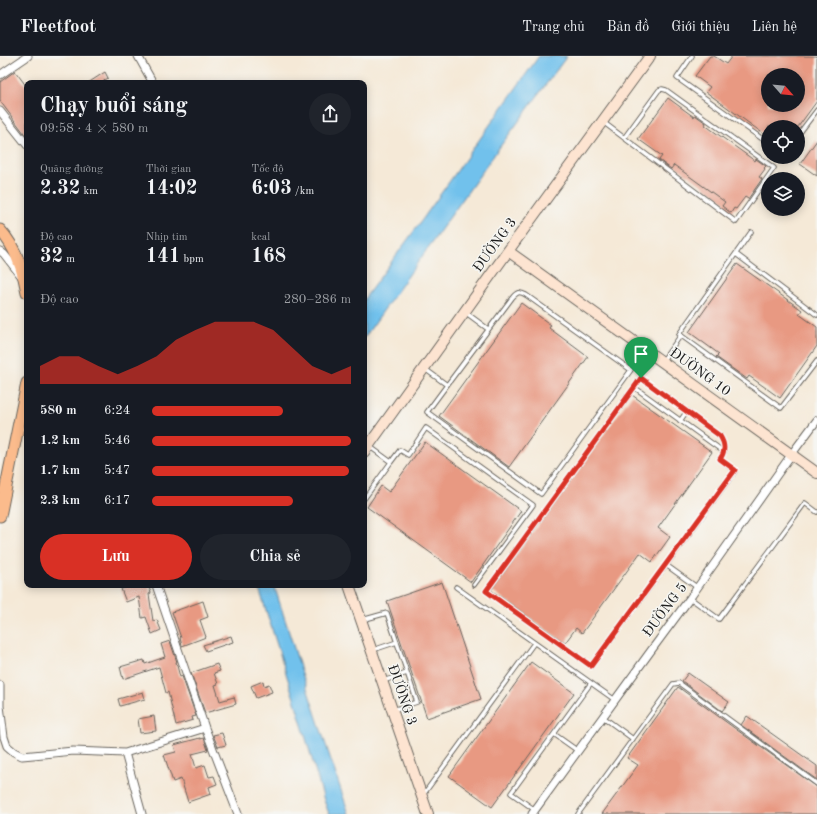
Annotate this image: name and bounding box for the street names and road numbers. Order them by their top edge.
street label: ĐƯỜNG 3 [467,213,519,275]
street label: ĐƯỜNG 10 [667,342,735,399]
street label: ĐƯỜNG 5 [637,578,690,640]
street label: ĐƯỜNG 3 [385,661,423,727]

